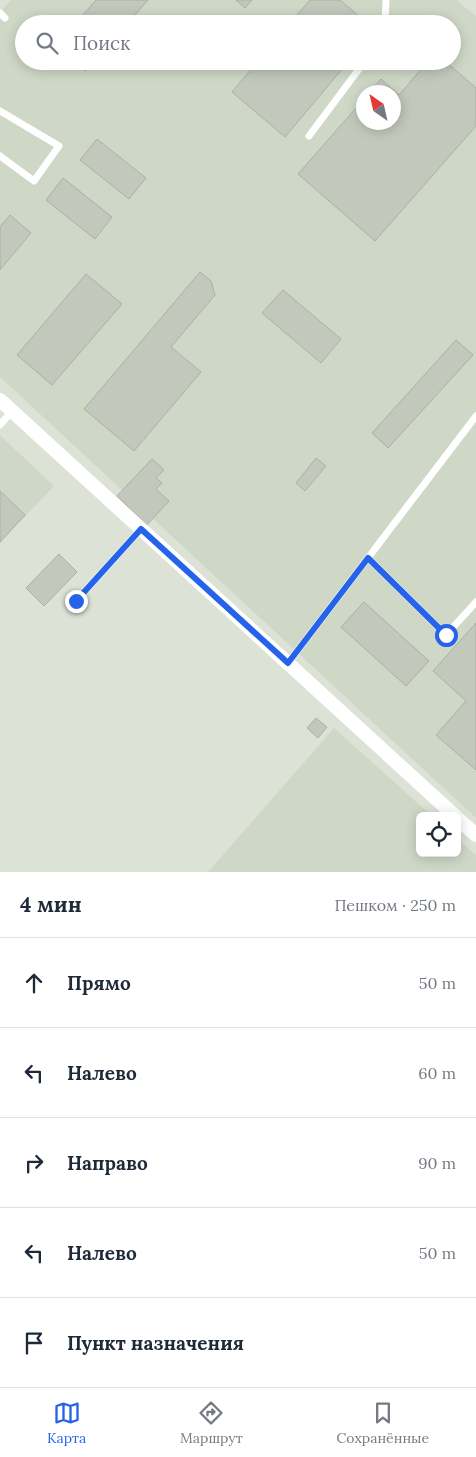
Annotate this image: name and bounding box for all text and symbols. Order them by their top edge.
search box [15,15,461,70]
icon: search [33,29,61,57]
text: Поиск [73,31,130,55]
north arrow [356,85,401,130]
route end [65,590,88,613]
route start [435,624,458,647]
map controls [416,812,461,857]
button: locate [416,812,461,857]
text: 4 мин [20,891,82,918]
text: Пешком · 250 m [334,895,456,915]
icon: ahead [20,969,48,997]
text: Прямо [67,971,131,995]
text: 50 m [419,973,456,993]
icon: left [20,1059,48,1087]
text: Налево [67,1061,137,1085]
text: 60 m [418,1063,456,1083]
icon: right [20,1149,48,1177]
text: Направо [67,1151,148,1175]
text: 90 m [418,1153,456,1173]
icon: left [20,1239,48,1267]
text: Налево [67,1241,137,1265]
text: 50 m [419,1243,456,1263]
icon: arrive [20,1329,48,1357]
text: Пункт назначения [67,1331,244,1355]
tab: Карта [47,1399,86,1447]
tab: Маршрут [180,1399,243,1447]
tab: Сохранённые [336,1399,429,1447]

